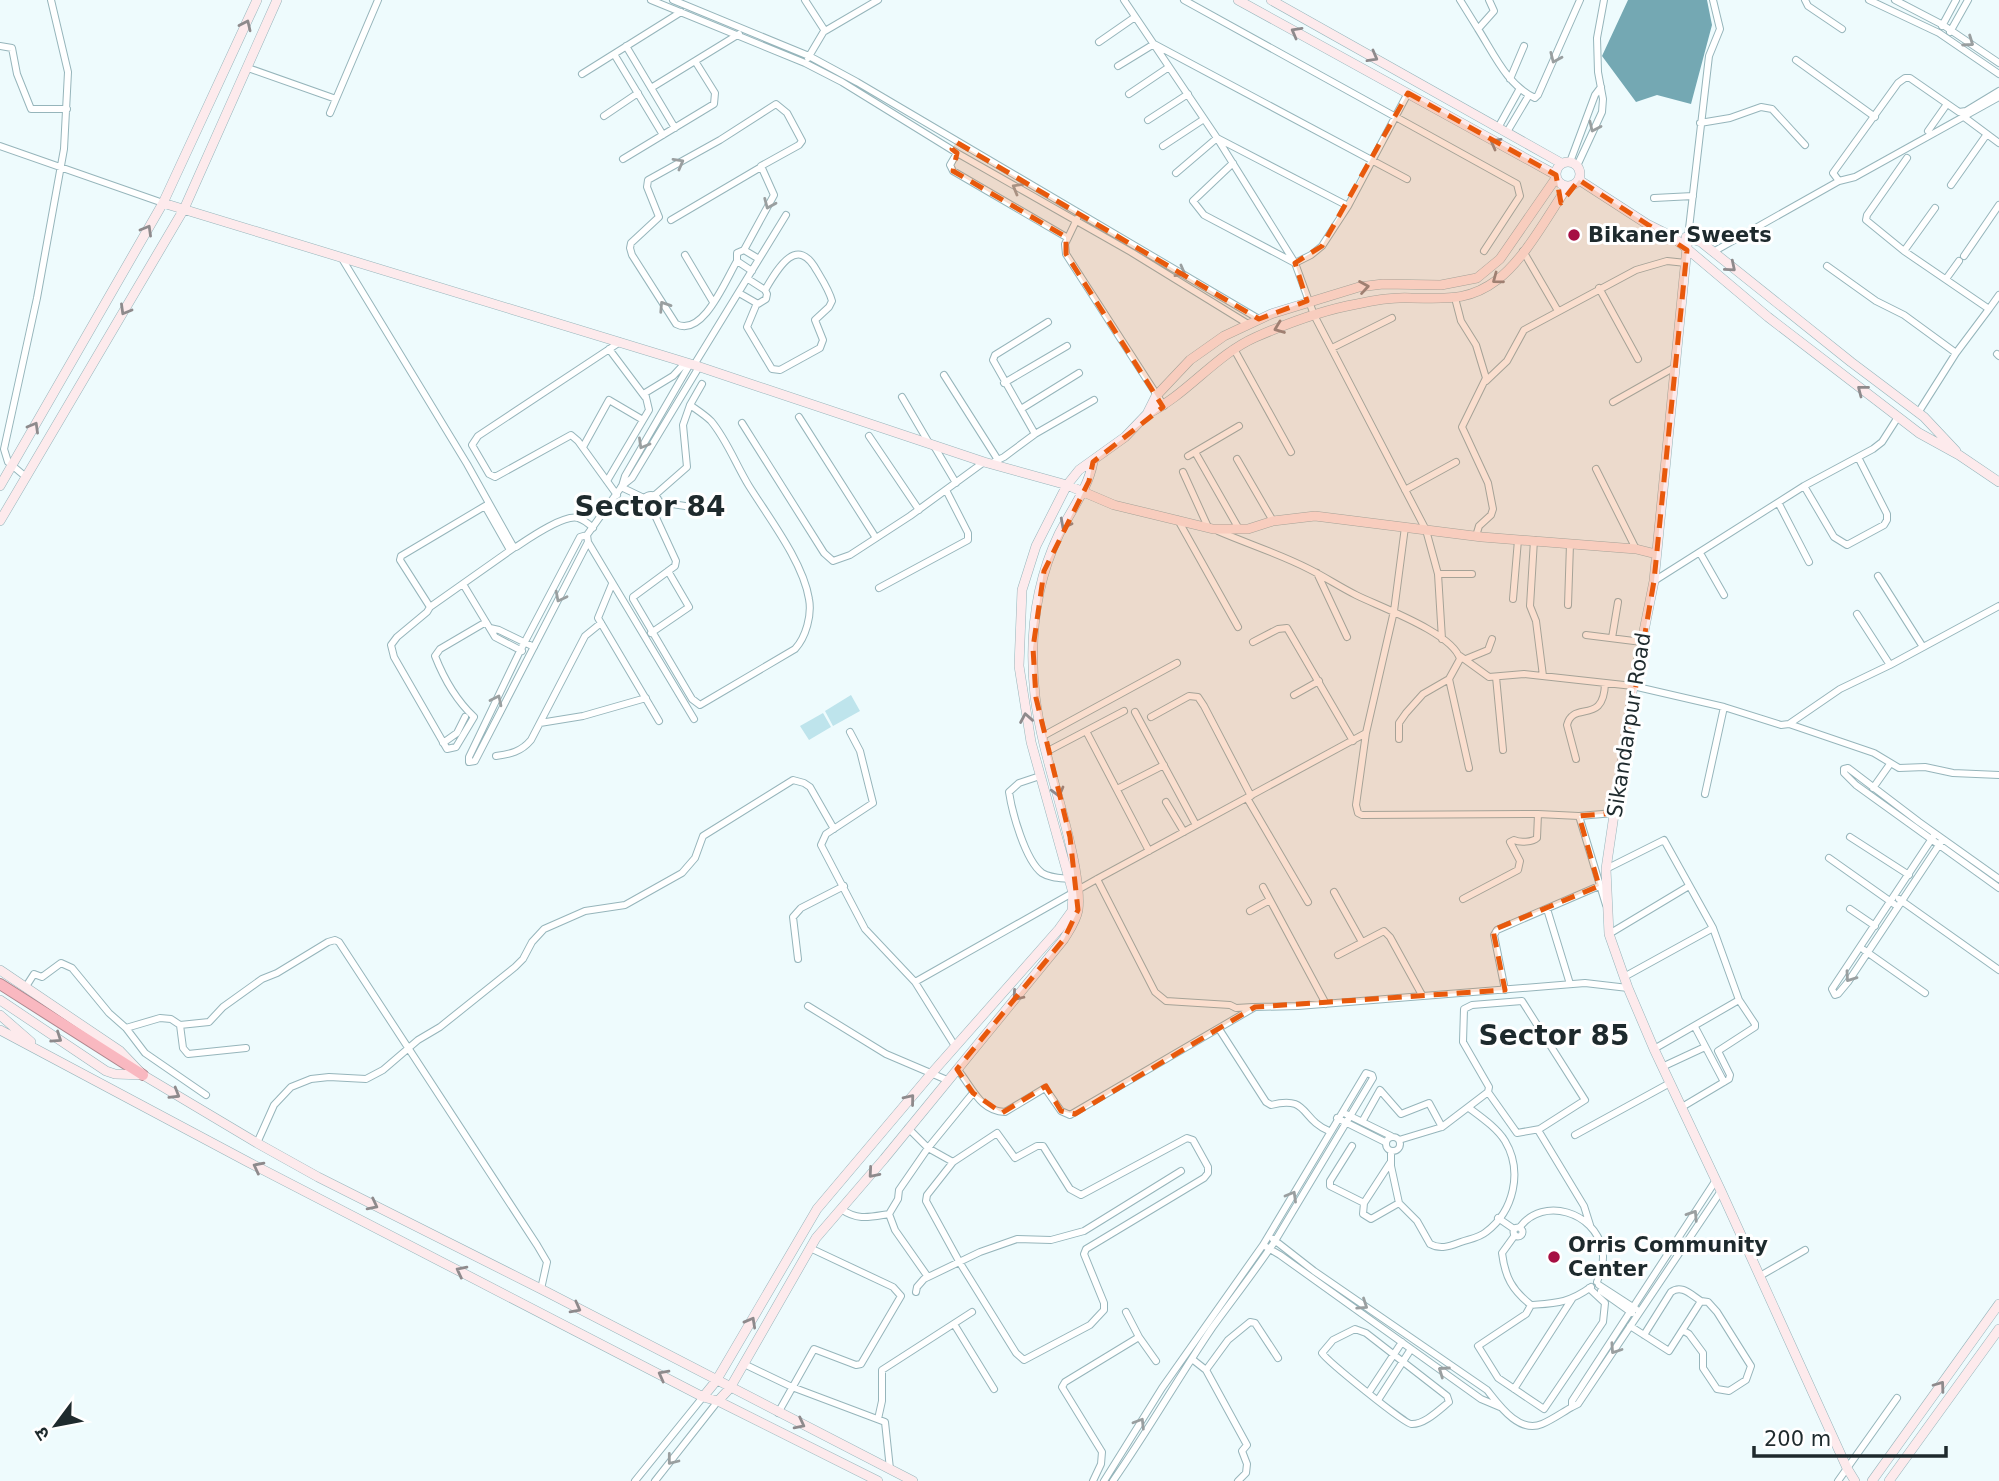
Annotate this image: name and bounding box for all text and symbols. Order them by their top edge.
one-way arrow [238,20,252,32]
one-way arrow [1291,27,1304,40]
one-way arrow [1961,34,1974,46]
one-way arrow [1366,49,1379,62]
one-way arrow [1549,51,1563,63]
one-way arrow [1588,120,1602,133]
one-way arrow [1490,138,1503,151]
one-way arrow [672,158,685,171]
one-way arrow [1012,183,1025,196]
one-way arrow [763,197,777,209]
place label: Bikaner Sweets [1588,223,1772,247]
one-way arrow [139,224,152,237]
marker: Bikaner Sweets [1566,227,1582,243]
one-way arrow [1723,259,1736,271]
one-way arrow [1174,264,1187,277]
one-way arrow [1492,271,1505,284]
one-way arrow [1358,280,1370,295]
one-way arrow [660,301,673,314]
one-way arrow [120,303,133,316]
one-way arrow [1273,320,1285,334]
one-way arrow [1858,385,1870,398]
one-way arrow [26,422,39,434]
one-way arrow [638,437,651,449]
district label: Sector 84 [575,490,725,523]
one-way arrow [1060,516,1073,529]
one-way arrow [554,590,568,602]
street label: Sikandarpur Road [1603,631,1655,819]
one-way arrow [488,695,502,707]
one-way arrow [1019,712,1034,724]
one-way arrow [1050,786,1064,798]
one-way arrow [1845,970,1858,983]
one-way arrow [1012,989,1025,1001]
district label: Sector 85 [1479,1019,1629,1052]
one-way arrow [49,1030,62,1043]
one-way arrow [167,1086,180,1099]
one-way arrow [902,1094,915,1106]
one-way arrow [253,1162,265,1175]
one-way arrow [869,1164,881,1177]
one-way arrow [1283,1191,1296,1204]
one-way arrow [366,1196,378,1210]
one-way arrow [1685,1210,1698,1223]
place label: Orris Community Center [1568,1233,1768,1281]
marker: Orris Community Center [1546,1249,1562,1265]
one-way arrow [456,1265,468,1279]
one-way arrow [1355,1297,1368,1309]
one-way arrow [569,1299,582,1313]
one-way arrow [742,1317,756,1329]
one-way arrow [1611,1341,1623,1354]
one-way arrow [1438,1367,1451,1379]
one-way arrow [658,1370,670,1384]
one-way arrow [1932,1381,1944,1394]
north arrow [21,1390,91,1460]
scale bar [1754,1414,1946,1458]
one-way arrow [793,1415,805,1429]
one-way arrow [1132,1418,1145,1431]
text: उ [29,1423,54,1445]
text: 200 m [1764,1427,1831,1451]
one-way arrow [667,1452,680,1465]

